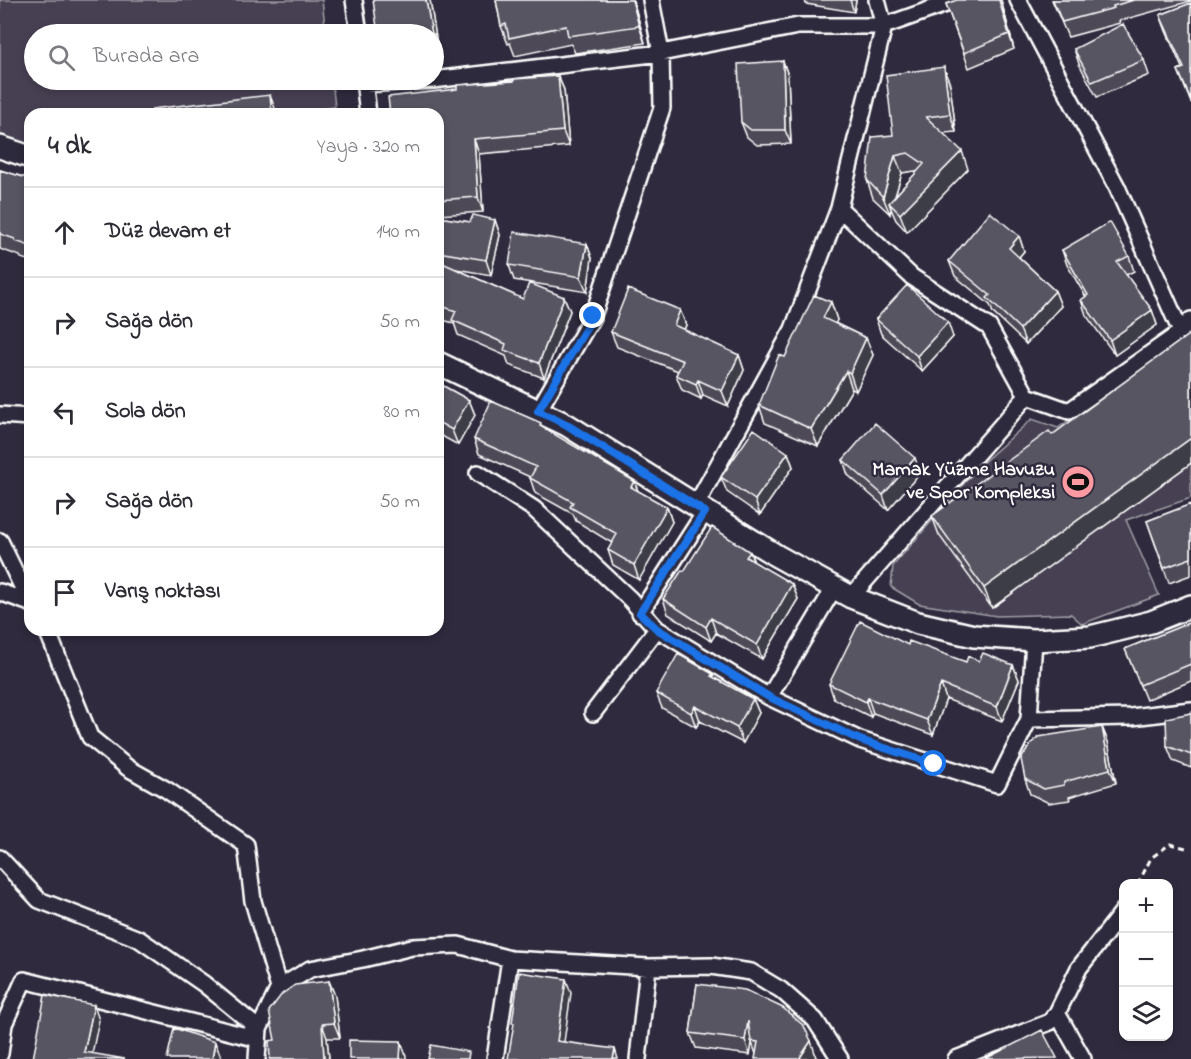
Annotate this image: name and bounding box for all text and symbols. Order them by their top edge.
search box [24,24,444,90]
icon: search [45,41,78,74]
text: Burada ara [93,41,199,73]
text: 4 dk [48,128,91,166]
text: Yaya · 320 m [316,133,420,162]
icon: ahead [48,216,81,249]
text: Düz devam et [105,216,231,248]
text: 140 m [376,218,420,247]
route end [579,302,605,328]
icon: right [48,306,81,339]
text: Sağa dön [105,306,193,338]
text: 50 m [379,308,420,337]
icon: left [48,396,81,429]
text: Sola dön [105,396,186,428]
text: 80 m [383,398,420,427]
place label: Mamak Yüzme Havuzu ve Spor Kompleksi [872,456,1055,508]
sports icon: Mamak Yüzme Havuzu ve Spor Kompleksi [1060,464,1096,500]
icon: right [48,486,81,519]
text: Sağa dön [105,486,193,518]
text: 50 m [379,488,420,517]
icon: arrive [48,576,81,609]
text: Varış noktası [105,576,220,608]
route start [920,750,946,776]
map controls [1119,879,1173,1041]
button: + [1119,879,1173,933]
button: − [1119,933,1173,987]
button: layers [1119,987,1173,1041]

